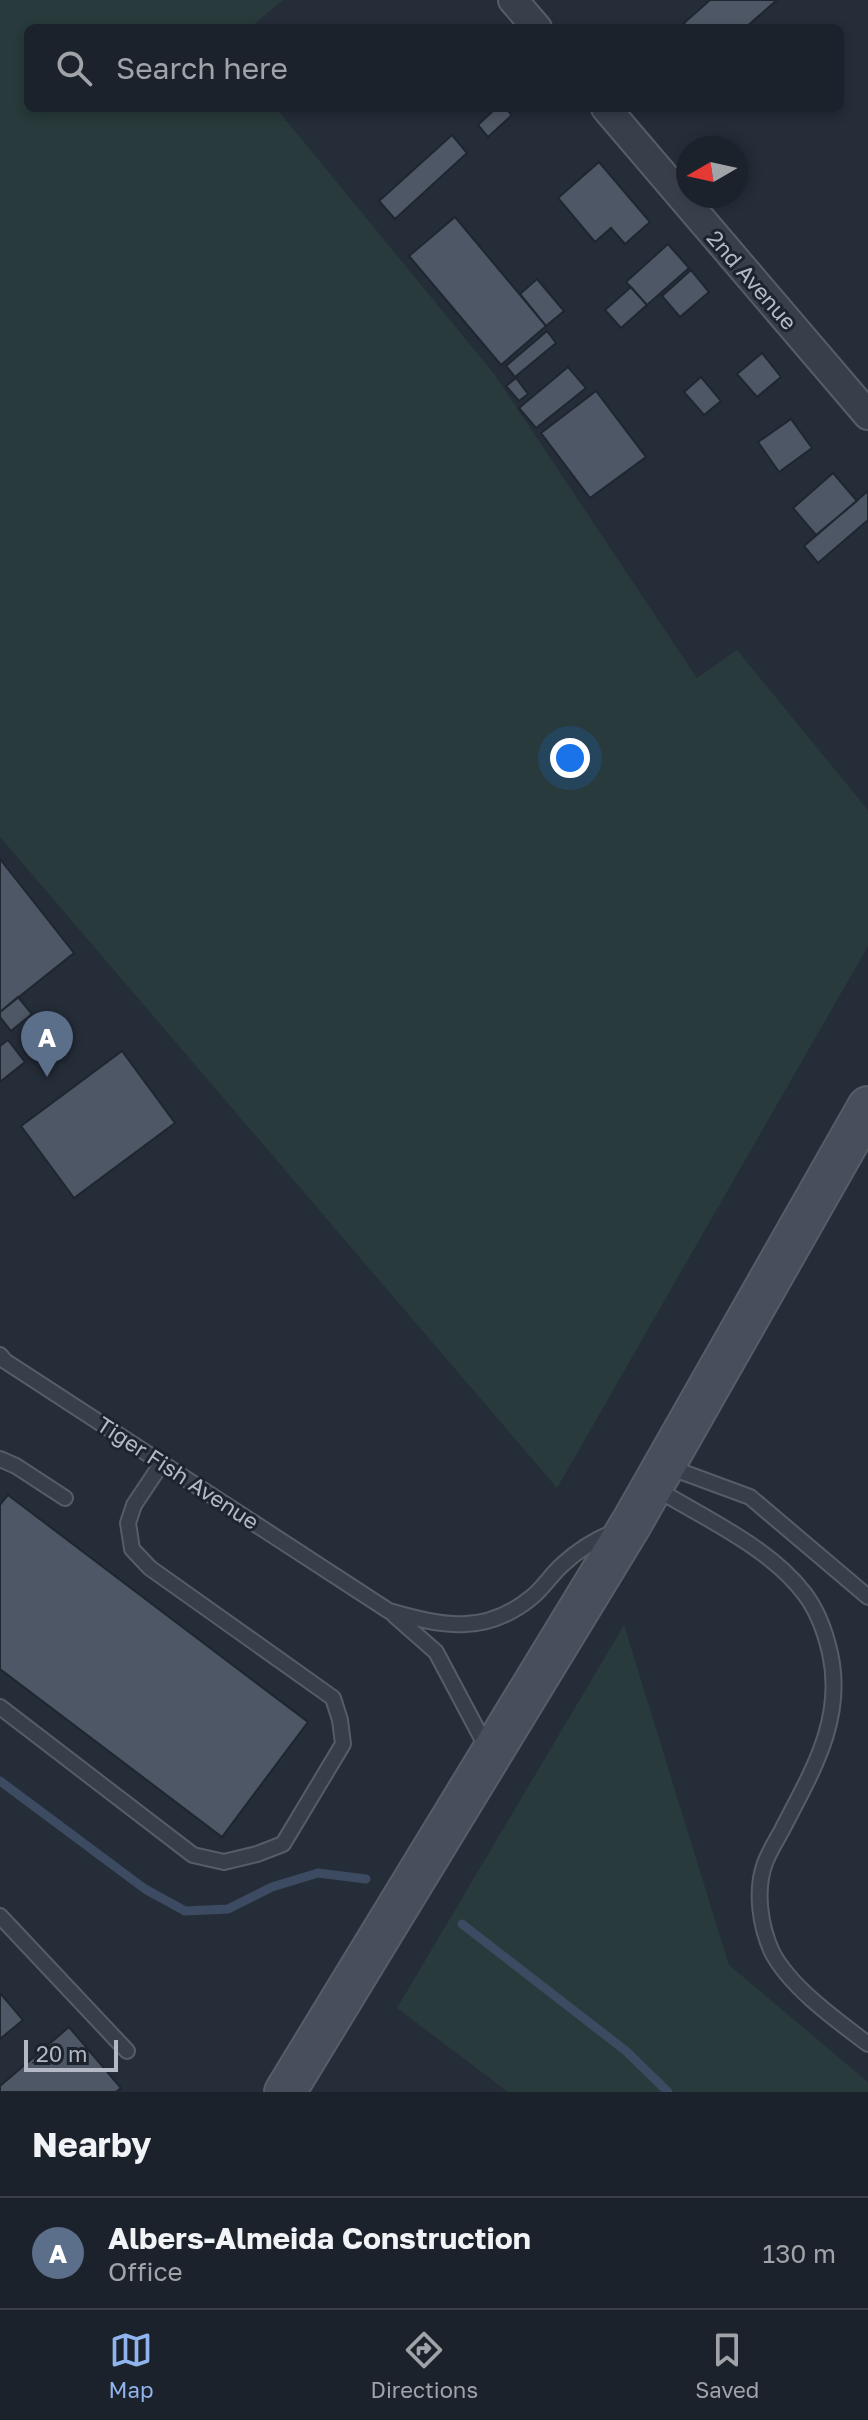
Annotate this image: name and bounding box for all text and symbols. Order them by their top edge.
search box [24,24,844,112]
icon: search [52,46,96,90]
text: Search here [116,50,288,86]
north arrow [676,136,748,208]
street label: 2nd Avenue [702,224,803,335]
your location [550,738,590,778]
pin: A [21,1011,73,1077]
street label: Tiger Fish Avenue [92,1410,264,1535]
scale bar [24,2036,118,2072]
text: 20 m [36,2040,87,2067]
text: Nearby [32,2124,152,2164]
text: Albers-Almeida Construction [108,2220,531,2256]
text: A [49,2238,67,2269]
text: 130 m [763,2238,836,2269]
text: Office [108,2256,183,2287]
tab: Map [109,2328,153,2403]
tab: Directions [371,2328,478,2403]
tab: Saved [695,2328,759,2403]

